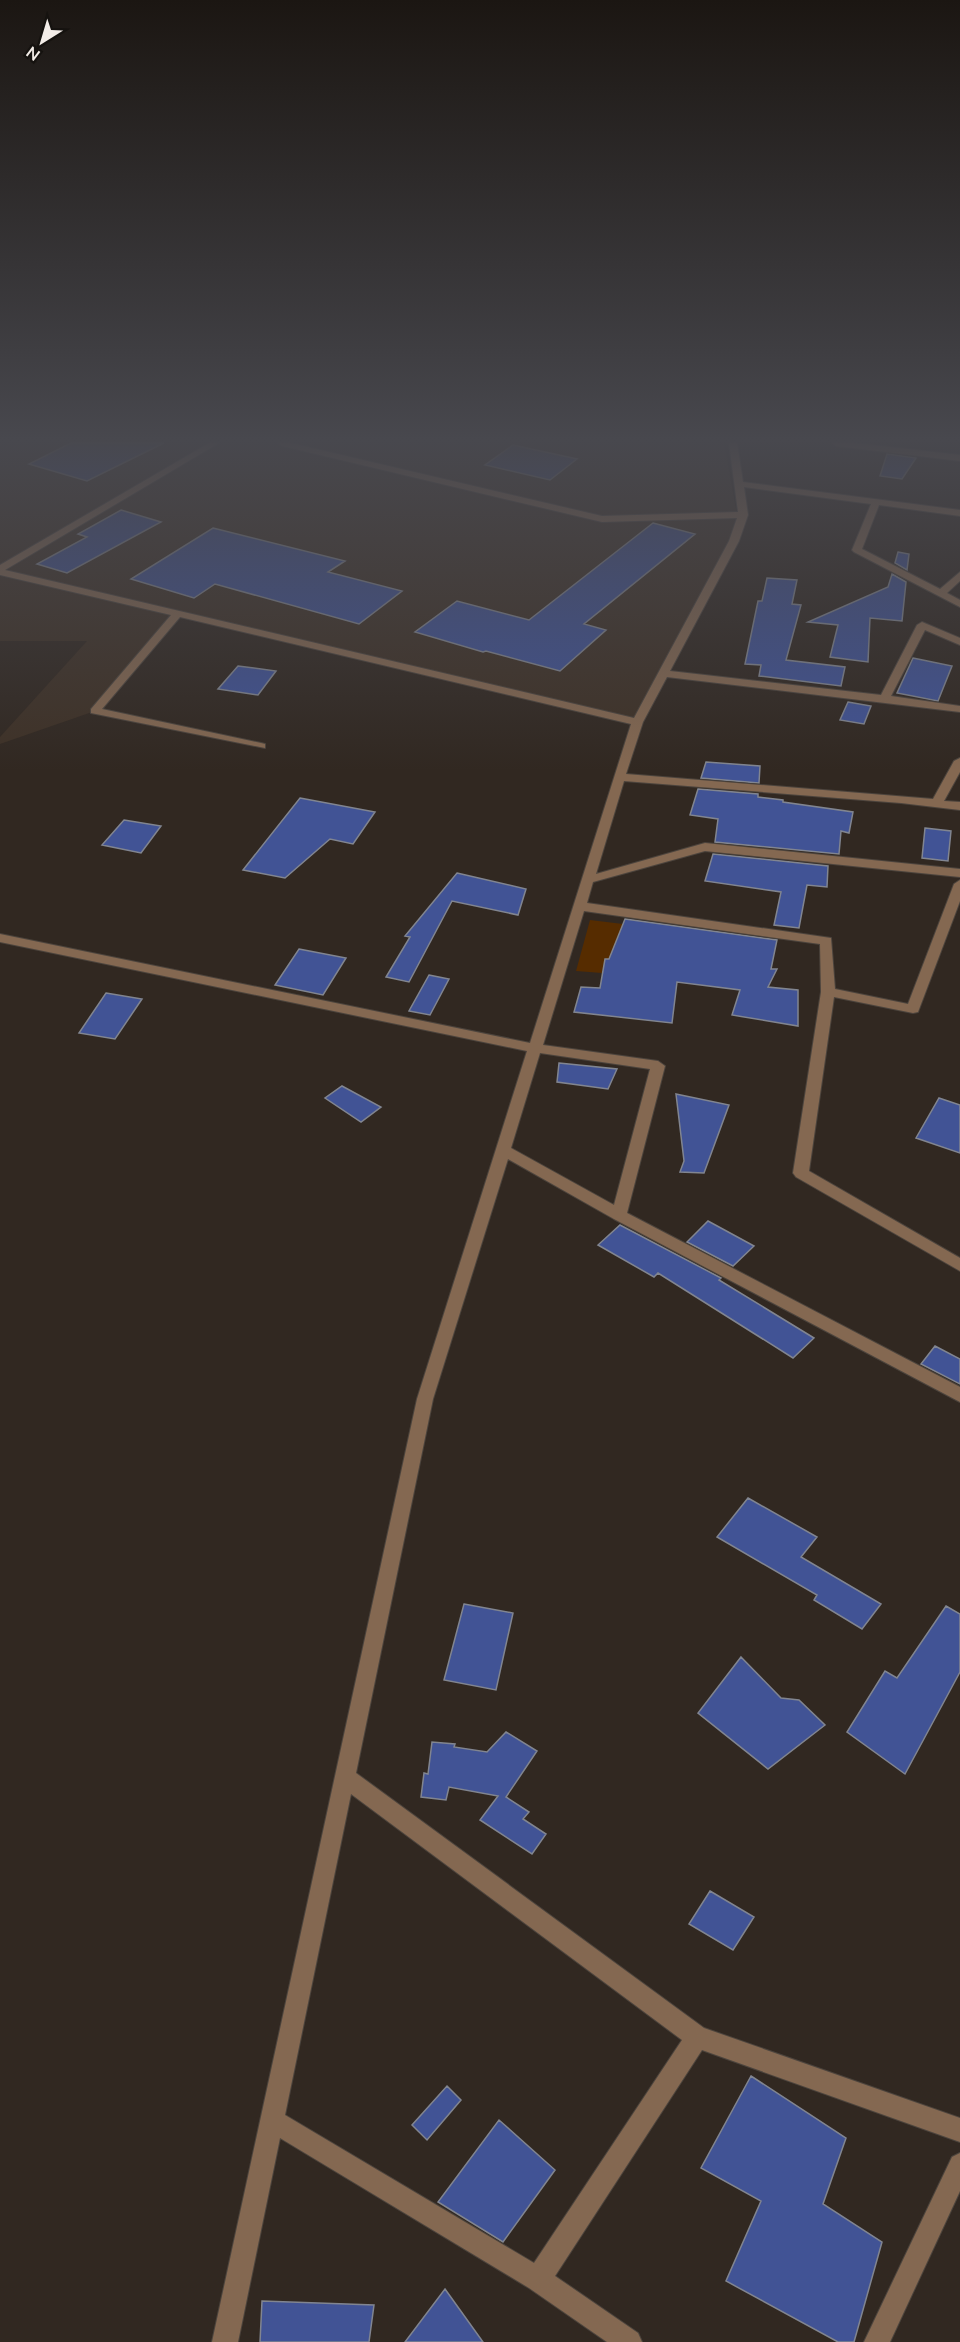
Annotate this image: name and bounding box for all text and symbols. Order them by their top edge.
north arrow [12,12,72,72]
text: N [22,41,45,66]

